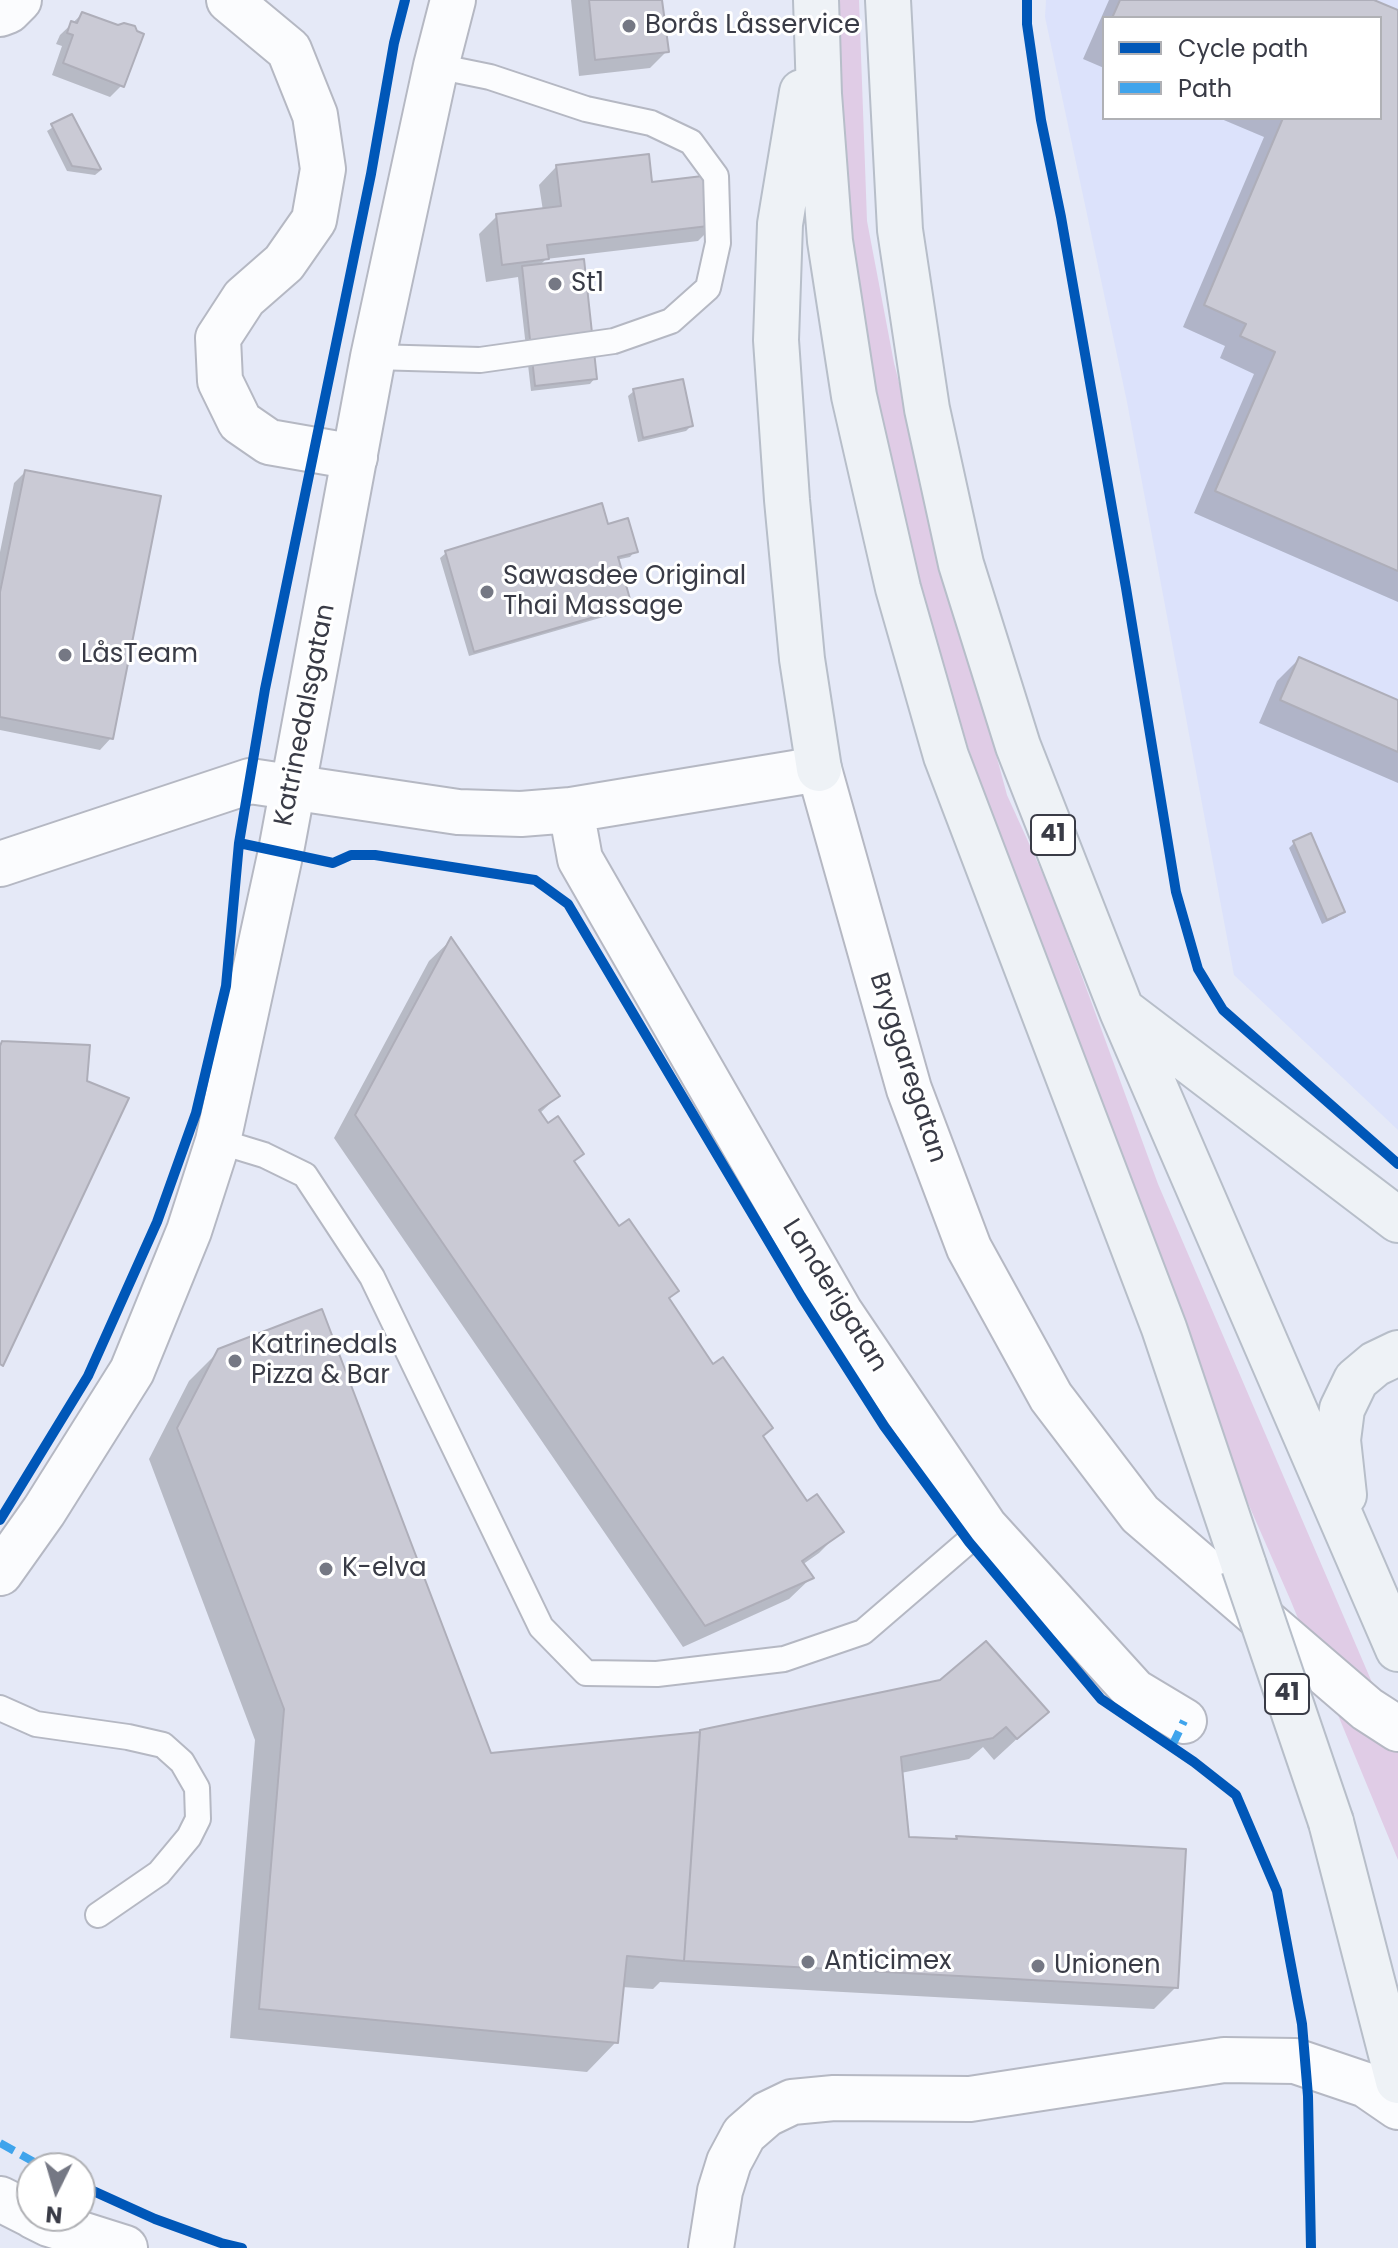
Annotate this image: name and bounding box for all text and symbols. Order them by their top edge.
place label: Borås Låsservice [645,10,860,42]
legend [1102,16,1382,120]
marker: Borås Låsservice [620,17,638,35]
text: Cycle path [1178,32,1308,65]
text: Path [1178,72,1232,105]
place label: St1 [571,268,604,300]
marker: St1 [546,275,564,293]
place label: Sawasdee Original Thai Massage [503,561,746,622]
marker: Sawasdee Original Thai Massage [478,583,496,601]
street label: Katrinedalsgatan [269,601,343,829]
place label: LåsTeam [81,639,198,671]
marker: LåsTeam [56,646,74,664]
road number: 41 [1031,815,1075,855]
street label: Bryggaregatan [862,969,952,1167]
street label: Landerigatan [775,1214,893,1378]
place label: Katrinedals Pizza & Bar [251,1330,398,1392]
marker: Katrinedals Pizza & Bar [226,1352,244,1370]
place label: K-elva [342,1553,427,1585]
marker: K-elva [317,1560,335,1578]
road number: 41 [1265,1674,1309,1714]
place label: Anticimex [824,1946,952,1978]
place label: Unionen [1054,1950,1161,1982]
marker: Anticimex [799,1953,817,1971]
marker: Unionen [1029,1957,1047,1975]
north arrow [16,2152,96,2232]
text: N [44,2198,64,2231]

